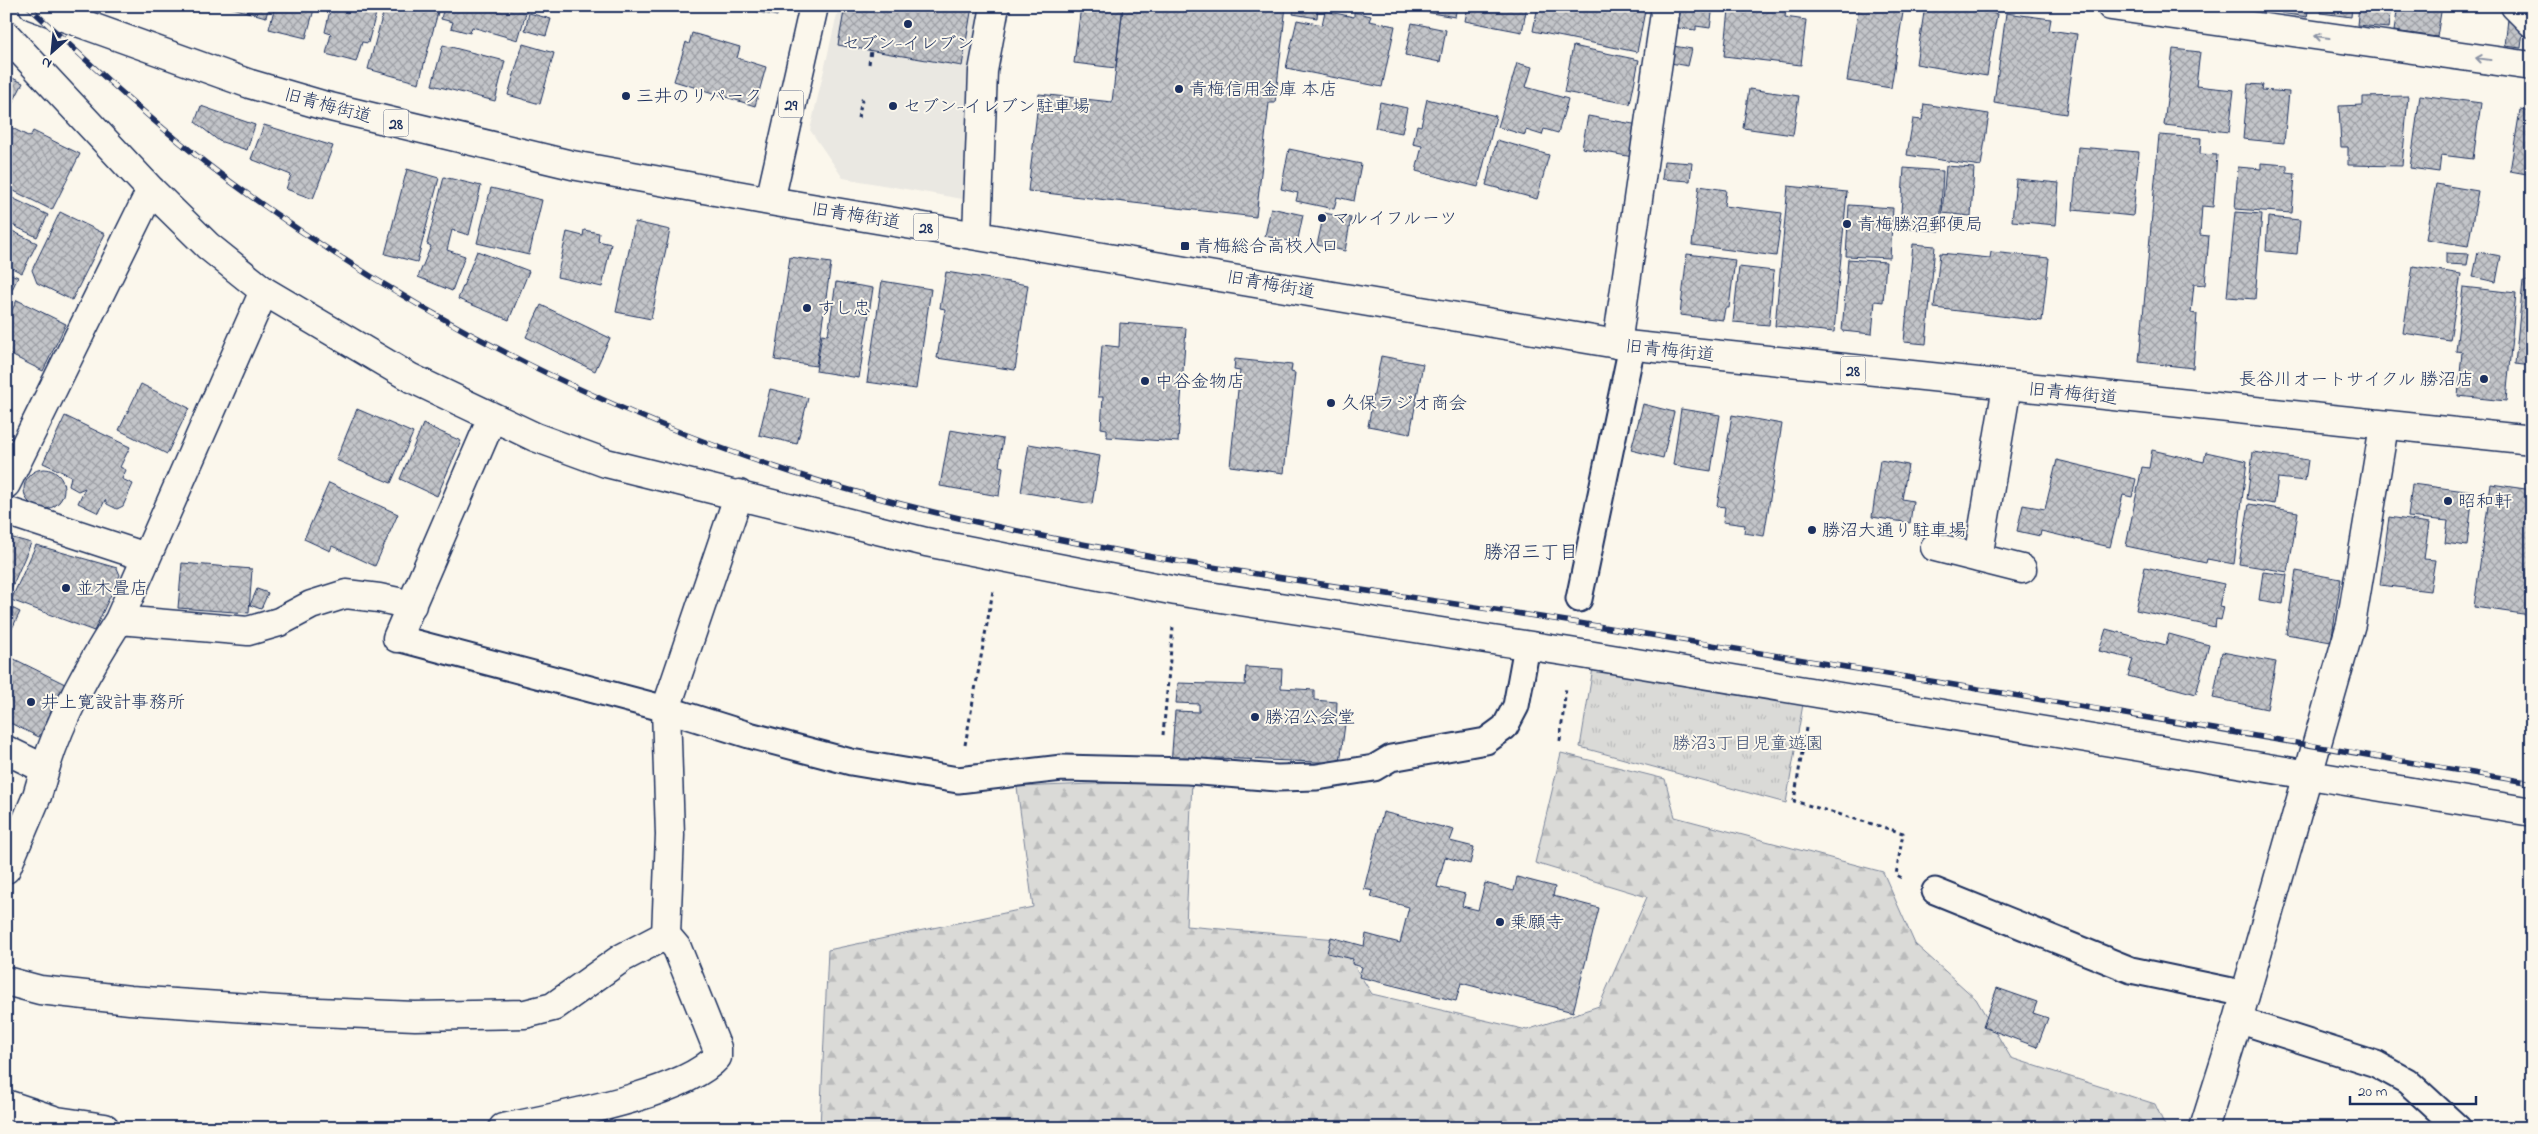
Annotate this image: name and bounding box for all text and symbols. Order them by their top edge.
marker: セブン-イレブン [902,18,914,30]
north arrow [28,28,78,78]
place label: セブン-イレブン [842,32,974,58]
one-way arrow [2315,32,2331,42]
text: N [38,51,56,74]
one-way arrow [2476,54,2492,64]
place label: 青梅信用金庫 本店 [1189,78,1338,104]
street label: 旧青梅街道 [281,83,374,131]
marker: 青梅信用金庫 本店 [1173,83,1185,95]
place label: 三井のリパーク [636,85,762,111]
marker: 三井のリパーク [620,90,632,102]
road number: 29 [778,90,804,118]
place label: セブン-イレブン駐車場 [903,95,1090,121]
marker: セブン-イレブン駐車場 [887,100,899,112]
road number: 28 [384,110,408,136]
street label: 旧青梅街道 [809,197,902,237]
place label: マルイフルーツ [1332,207,1457,233]
marker: マルイフルーツ [1316,212,1328,224]
road number: 28 [914,213,938,240]
place label: 青梅勝沼郵便局 [1857,213,1983,239]
marker: 青梅勝沼郵便局 [1841,218,1853,230]
place label: 青梅総合高校入口 [1195,235,1339,261]
marker: 青梅総合高校入口 [1179,240,1191,252]
street label: 旧青梅街道 [1224,265,1317,307]
place label: すし忠 [817,297,871,323]
marker: すし忠 [801,302,813,314]
street label: 旧青梅街道 [1624,334,1716,370]
road number: 28 [1840,356,1866,384]
place label: 長谷川オートサイクル 勝沼店 [2238,368,2474,394]
place label: 中谷金物店 [1155,370,1245,396]
marker: 長谷川オートサイクル 勝沼店 [2478,373,2490,385]
marker: 中谷金物店 [1139,375,1151,387]
street label: 旧青梅街道 [2027,377,2119,413]
place label: 久保ラジオ商会 [1341,392,1467,418]
marker: 久保ラジオ商会 [1325,397,1337,409]
place label: 昭和軒 [2458,490,2512,516]
marker: 昭和軒 [2442,495,2454,507]
place label: 勝沼大通り駐車場 [1822,519,1966,545]
marker: 勝沼大通り駐車場 [1806,524,1818,536]
district label: 勝沼三丁目 [1483,540,1579,567]
place label: 並木畳店 [76,577,148,603]
marker: 並木畳店 [60,582,72,594]
place label: 井上寛設計事務所 [41,691,185,717]
marker: 井上寛設計事務所 [25,696,37,708]
place label: 勝沼公会堂 [1265,706,1355,732]
marker: 勝沼公会堂 [1249,711,1261,723]
park label: 勝沼3丁目児童遊園 [1672,732,1824,758]
place label: 乗願寺 [1510,911,1564,937]
marker: 乗願寺 [1494,916,1506,928]
scale bar [2350,1074,2477,1106]
text: 20 m [2358,1081,2388,1103]

